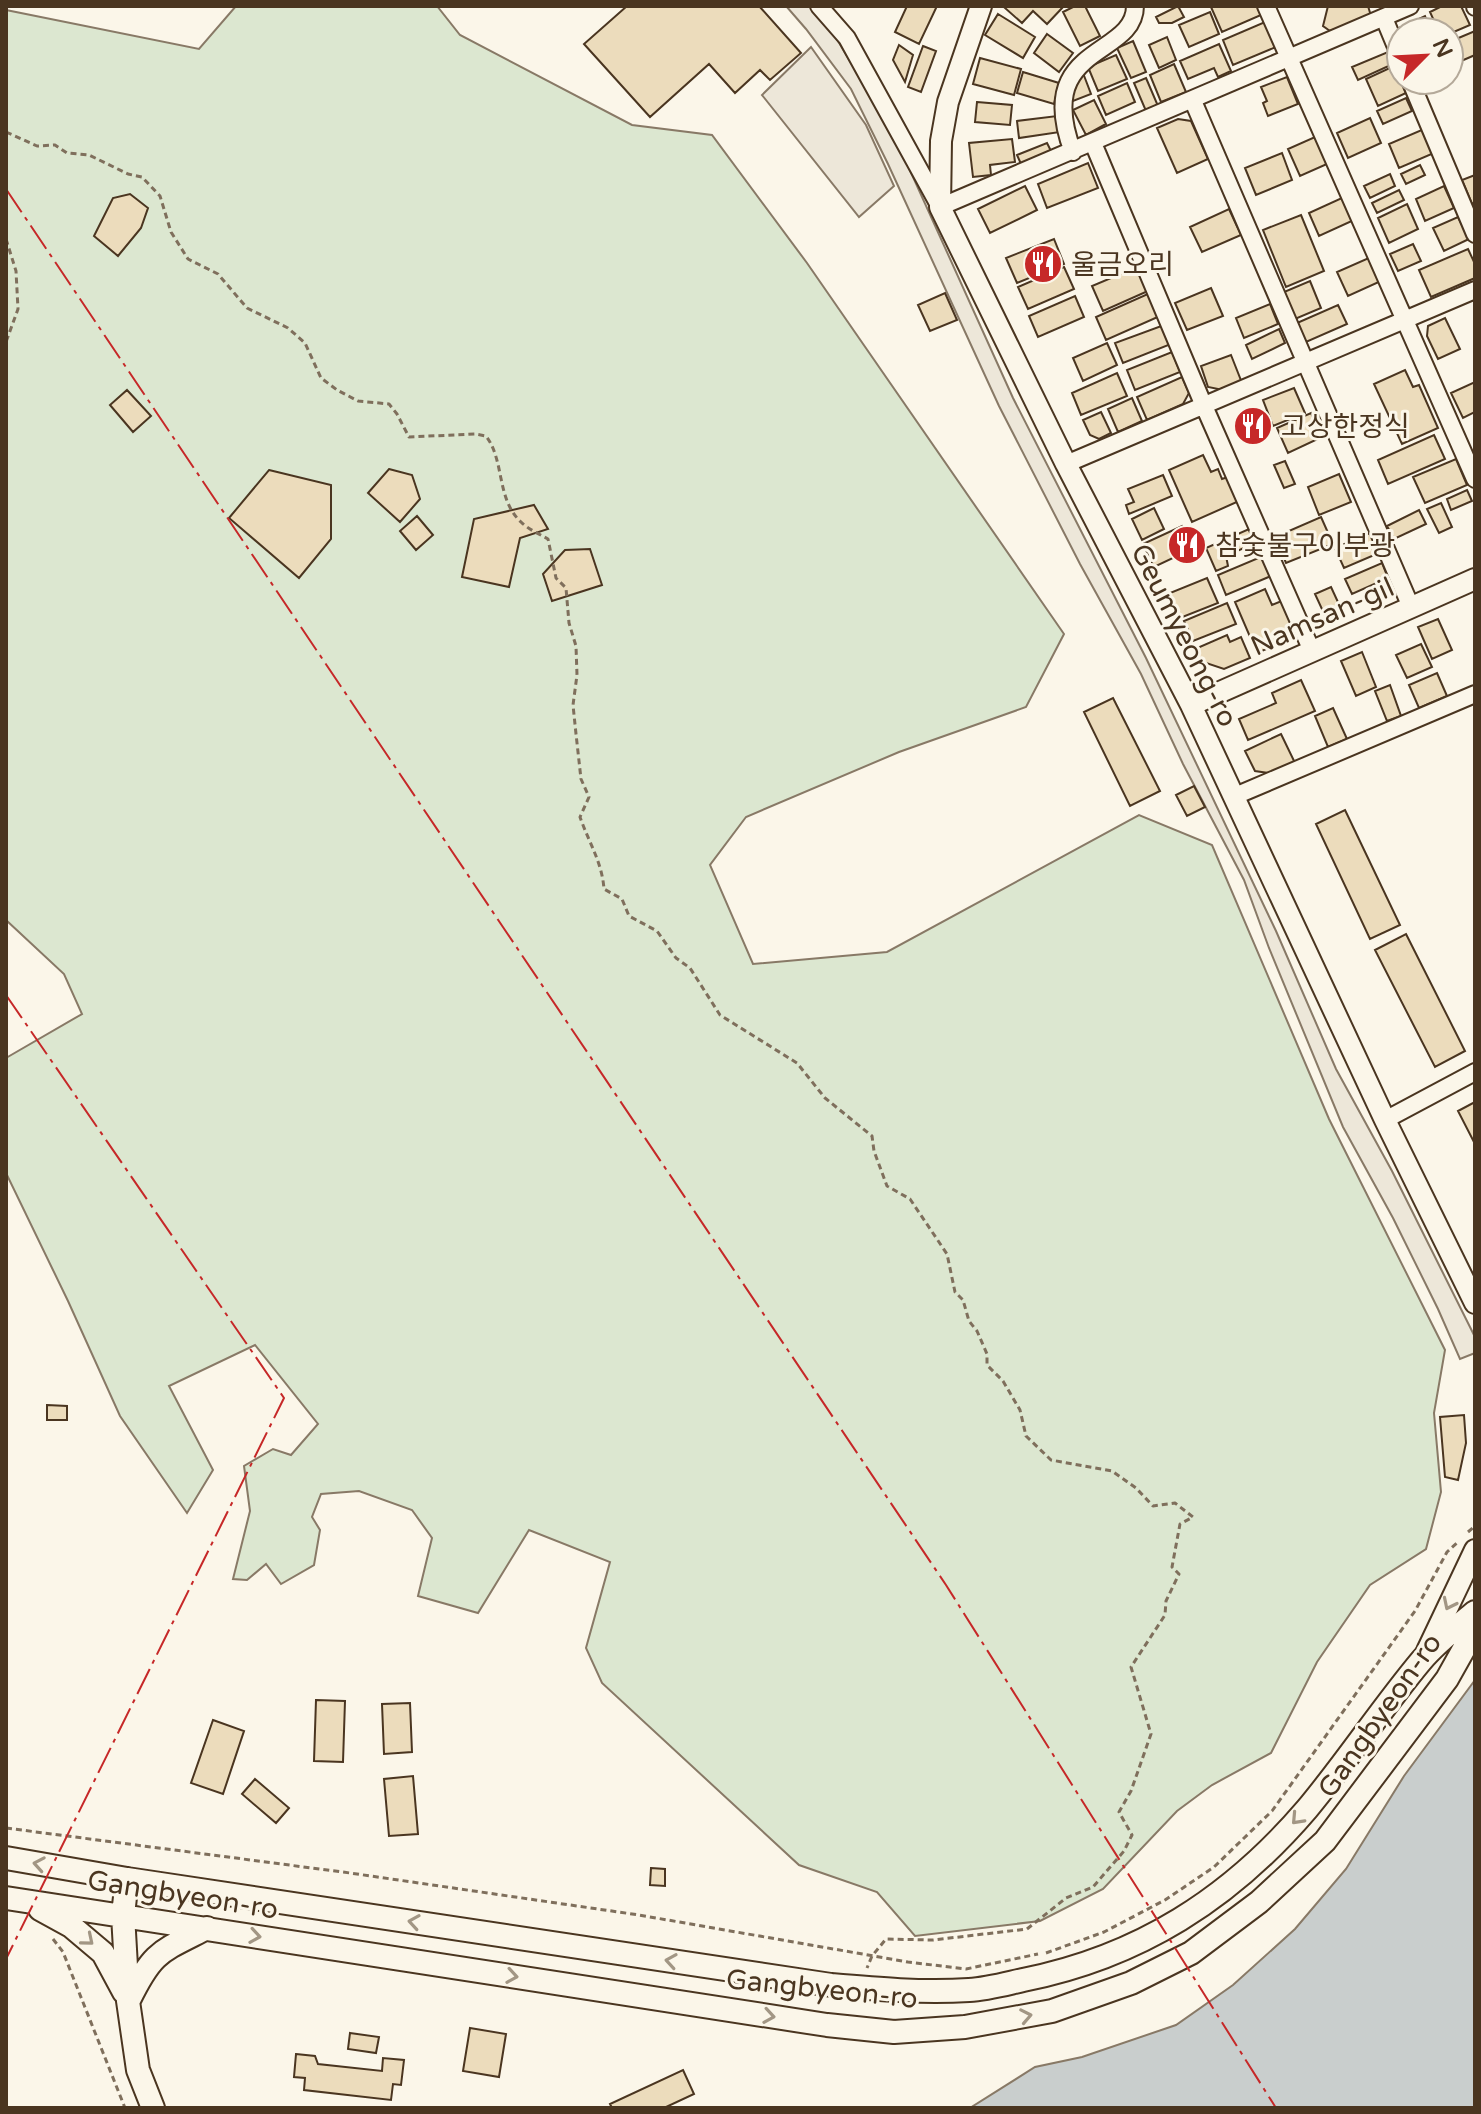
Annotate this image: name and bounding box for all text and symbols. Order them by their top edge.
north arrow [1385,16,1465,96]
text: N [1427,35,1458,62]
restaurant icon: 울금오리 [1022,243,1064,285]
place label: 울금오리 [1071,248,1174,282]
restaurant icon: 고상한정식 [1232,405,1274,447]
place label: 고상한정식 [1281,410,1410,444]
restaurant icon: 참숯불구이부광 [1166,524,1208,566]
place label: 참숯불구이부광 [1215,529,1395,563]
street label: Geumyeong-ro [1123,538,1245,733]
street label: Namsan-gil [1246,570,1399,664]
one-way arrow [1443,1596,1459,1611]
street label: Gangbyeon-ro [1311,1627,1449,1804]
one-way arrow [1292,1810,1307,1824]
one-way arrow [32,1856,46,1873]
street label: Gangbyeon-ro [85,1863,281,1927]
one-way arrow [407,1914,421,1931]
one-way arrow [248,1927,262,1944]
one-way arrow [78,1930,93,1945]
one-way arrow [664,1953,678,1970]
street label: Gangbyeon-ro [724,1962,919,2016]
one-way arrow [505,1967,519,1984]
one-way arrow [762,2007,776,2024]
one-way arrow [1020,2008,1033,2025]

